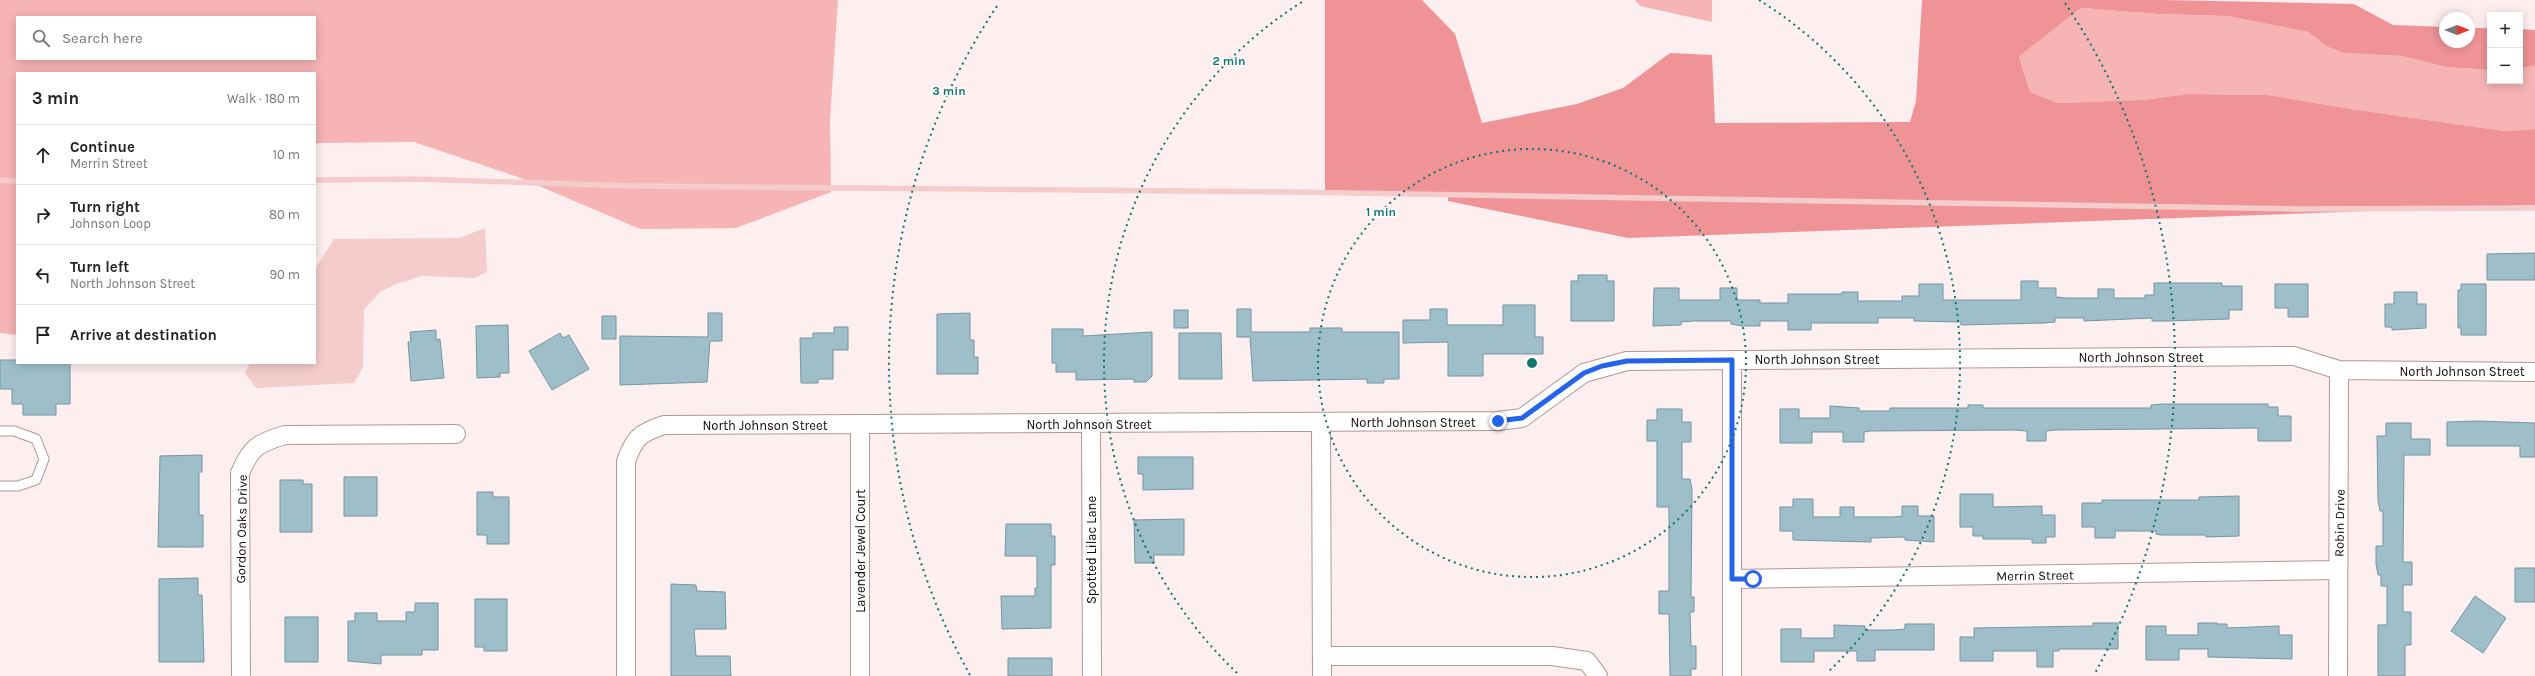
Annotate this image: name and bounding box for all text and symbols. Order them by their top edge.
north arrow [2439,12,2475,48]
map controls [2487,12,2523,84]
button: + [2487,12,2523,48]
search box [16,16,316,60]
icon: search [30,27,52,49]
text: Search here [62,29,143,47]
button: − [2487,48,2523,84]
text: 2 min [1212,54,1246,68]
text: 3 min [932,84,966,98]
text: 3 min [32,88,79,108]
text: Walk · 180 m [227,91,300,106]
text: Continue [70,138,135,156]
icon: ahead [32,144,54,166]
text: 10 m [273,147,300,162]
text: Merrin Street [70,156,148,171]
text: Turn right [70,198,140,216]
icon: right [32,204,54,226]
text: 1 min [1366,205,1396,219]
text: 80 m [269,207,300,222]
text: Johnson Loop [70,216,151,231]
text: Turn left [70,258,129,276]
icon: left [32,264,54,286]
text: 90 m [269,267,300,282]
text: North Johnson Street [70,276,195,291]
icon: arrive [32,324,54,346]
text: Arrive at destination [70,326,217,344]
street label: North Johnson Street [2078,350,2204,365]
street label: North Johnson Street [1754,352,1880,367]
centre of rings [1525,356,1539,370]
street label: North Johnson Street [2399,364,2525,379]
route end [1489,412,1507,430]
street label: North Johnson Street [1350,415,1476,430]
street label: North Johnson Street [1026,417,1152,432]
street label: North Johnson Street [702,418,828,433]
street label: Gordon Oaks Drive [233,474,250,584]
street label: Lavender Jewel Court [853,489,868,613]
street label: Robin Drive [2331,489,2348,557]
street label: Spotted Lilac Lane [1084,496,1099,604]
street label: Merrin Street [1996,567,2074,584]
route start [1744,570,1762,588]

